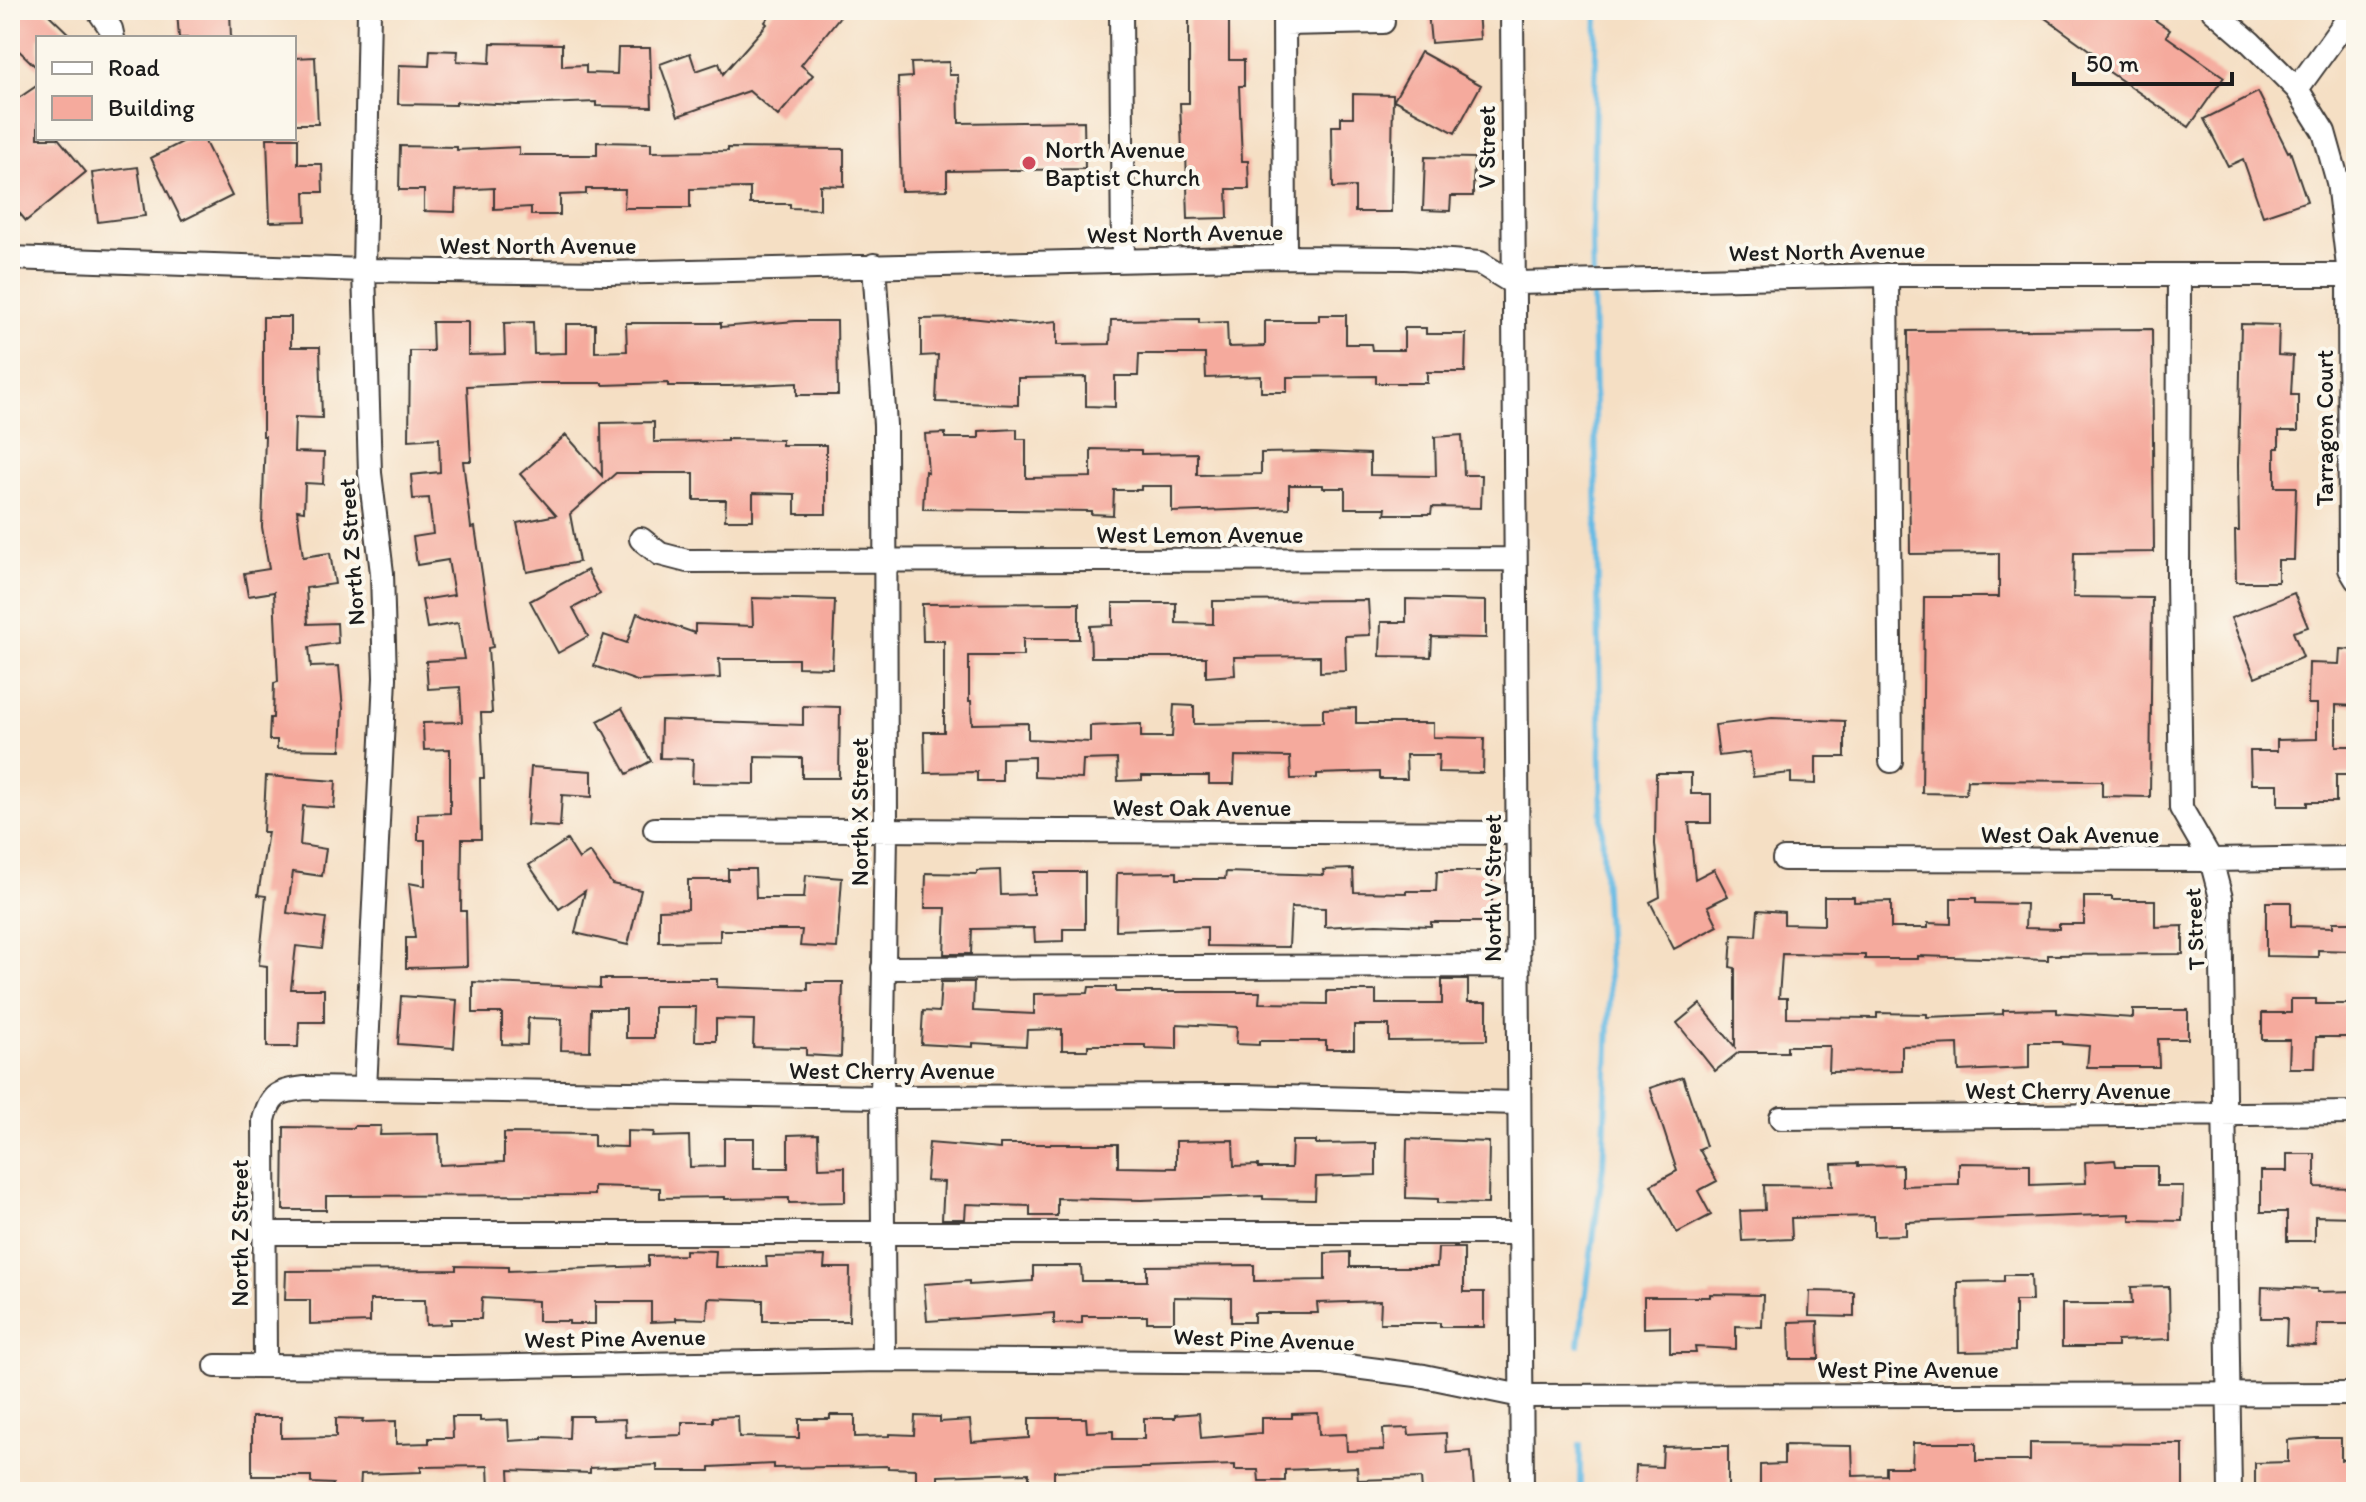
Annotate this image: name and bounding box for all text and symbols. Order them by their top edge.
legend [36,36,296,140]
scale bar [2074,36,2232,86]
text: 50 m [2086,49,2139,78]
text: Road [108,53,160,82]
text: Building [108,93,195,122]
street label: V Street [1472,106,1501,188]
place label: North Avenue Baptist Church [1045,135,1200,192]
marker: North Avenue Baptist Church [1020,154,1038,172]
street label: West North Avenue [1086,217,1284,249]
street label: West North Avenue [440,231,636,260]
street label: West North Avenue [1728,235,1926,267]
street label: Tarragon Court [2310,350,2339,506]
street label: North Z Street [331,477,371,627]
street label: West Lemon Avenue [1096,520,1304,549]
street label: North X Street [845,738,874,886]
street label: West Oak Avenue [1113,793,1291,822]
street label: North V Street [1478,814,1507,962]
street label: West Oak Avenue [1981,820,2159,849]
street label: T Street [2177,887,2211,971]
street label: West Cherry Avenue [789,1056,995,1085]
street label: West Cherry Avenue [1965,1076,2171,1105]
street label: North Z Street [225,1159,254,1307]
street label: West Pine Avenue [1173,1321,1355,1357]
street label: West Pine Avenue [524,1322,706,1354]
street label: West Pine Avenue [1817,1355,1999,1384]

